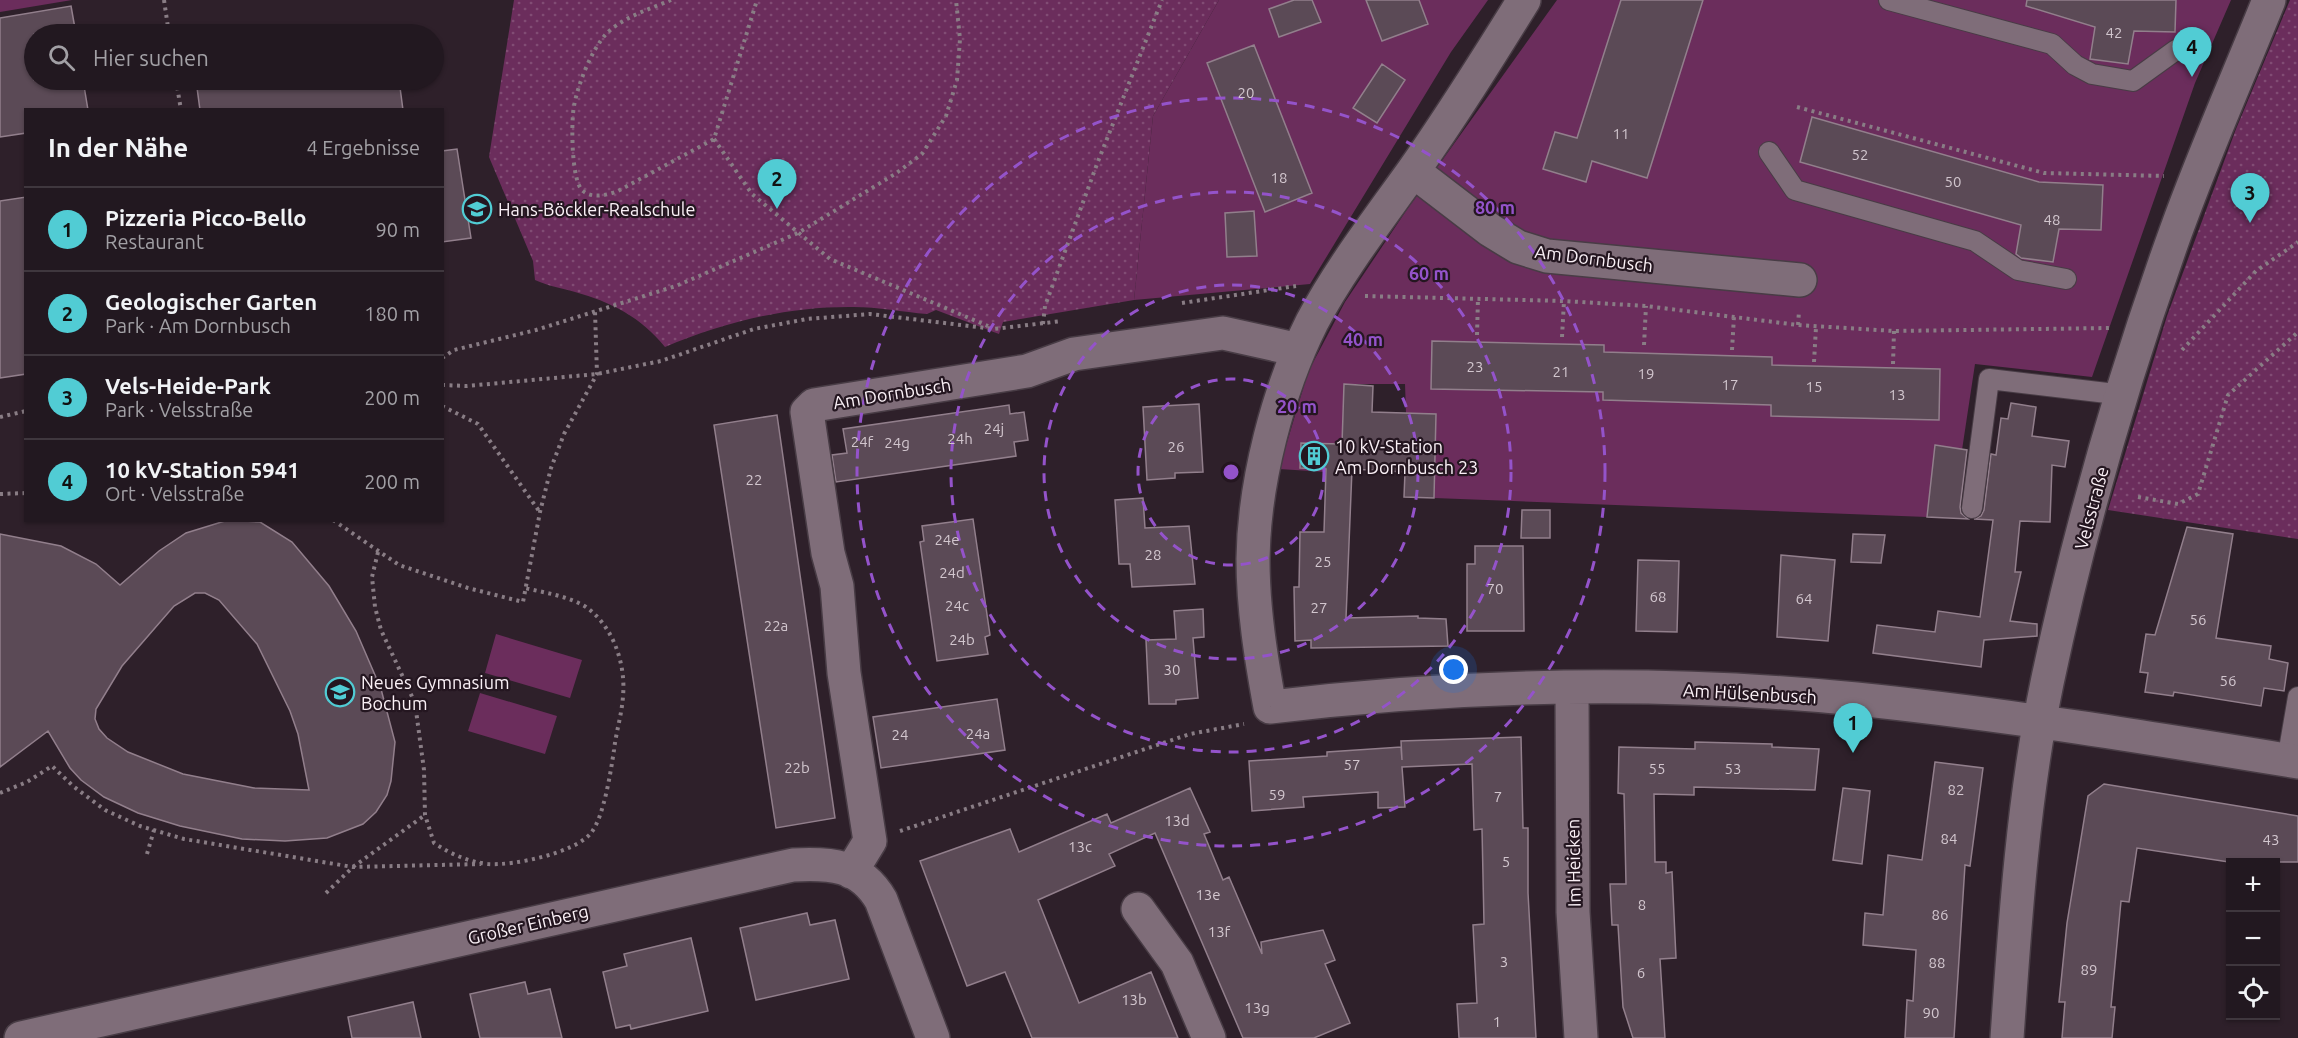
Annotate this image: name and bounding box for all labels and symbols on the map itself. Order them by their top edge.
house number: 42 [2106,24,2122,41]
pin: 4 [2172,28,2212,77]
house number: 20 [1238,84,1254,101]
house number: 11 [1613,125,1629,142]
house number: 52 [1852,146,1868,163]
pin: 2 [758,160,796,209]
house number: 18 [1271,169,1287,186]
house number: 50 [1945,173,1961,190]
pin: 3 [2230,174,2270,223]
school or university icon: Hans-Böckler-Realschule [461,193,493,225]
text: 80 m [1475,197,1515,217]
place label: Hans-Böckler-Realschule [498,199,695,219]
house number: 48 [2044,211,2060,228]
street label: Am Dornbusch [1534,241,1654,275]
text: 60 m [1409,263,1449,283]
text: 40 m [1343,329,1383,349]
house number: 23 [1467,358,1483,375]
house number: 21 [1553,363,1569,380]
house number: 19 [1638,365,1654,382]
street label: Am Dornbusch [832,374,952,412]
house number: 17 [1722,376,1738,393]
house number: 15 [1806,378,1822,395]
house number: 13 [1889,386,1905,403]
text: 20 m [1277,396,1317,416]
house number: 24j [984,420,1004,437]
house number: 24h [947,430,973,447]
house number: 24f [851,433,874,450]
house number: 24g [884,434,910,451]
place label: 10 kV-Station Am Dornbusch 23 [1335,436,1478,477]
house number: 26 [1168,438,1184,455]
building icon: 10 kV-Station Am Dornbusch 23 [1298,440,1330,472]
centre of rings [1221,462,1241,482]
street label: Velsstraße [2070,464,2112,552]
house number: 22 [746,471,762,488]
house number: 24e [934,531,960,548]
house number: 28 [1145,546,1161,563]
house number: 25 [1315,553,1331,570]
house number: 24d [939,564,965,581]
house number: 70 [1487,580,1503,597]
house number: 68 [1650,588,1666,605]
house number: 64 [1796,590,1812,607]
house number: 24c [945,597,969,614]
house number: 27 [1311,599,1327,616]
house number: 56 [2190,611,2206,628]
house number: 22a [764,617,788,634]
house number: 24b [949,631,975,648]
your location [1439,655,1468,684]
house number: 30 [1164,661,1180,678]
place label: Neues Gymnasium Bochum [361,672,509,713]
house number: 56 [2220,672,2236,689]
school or university icon: Neues Gymnasium Bochum [324,676,356,708]
street label: Am Hülsenbusch [1682,680,1818,706]
pin: 1 [1834,704,1872,753]
house number: 24a [966,725,990,742]
house number: 24 [892,726,908,743]
house number: 57 [1344,756,1360,773]
house number: 22b [784,759,810,776]
house number: 55 [1649,760,1665,777]
house number: 53 [1725,760,1741,777]
house number: 82 [1948,781,1964,798]
house number: 59 [1269,786,1285,803]
house number: 7 [1494,788,1502,805]
house number: 13d [1164,812,1190,829]
street label: Im Heicken [1562,819,1584,907]
house number: 84 [1941,830,1957,847]
house number: 43 [2263,831,2279,848]
house number: 13c [1068,838,1092,855]
house number: 5 [1502,853,1510,870]
house number: 13e [1195,886,1221,903]
house number: 8 [1638,896,1646,913]
street label: Großer Einberg [466,900,590,948]
house number: 86 [1932,906,1948,923]
house number: 13f [1208,923,1231,940]
house number: 3 [1500,953,1508,970]
house number: 88 [1929,954,1945,971]
house number: 89 [2081,961,2097,978]
house number: 6 [1637,964,1645,981]
house number: 13b [1121,991,1147,1008]
house number: 13g [1244,999,1270,1016]
house number: 90 [1923,1004,1939,1021]
house number: 1 [1493,1013,1501,1030]

